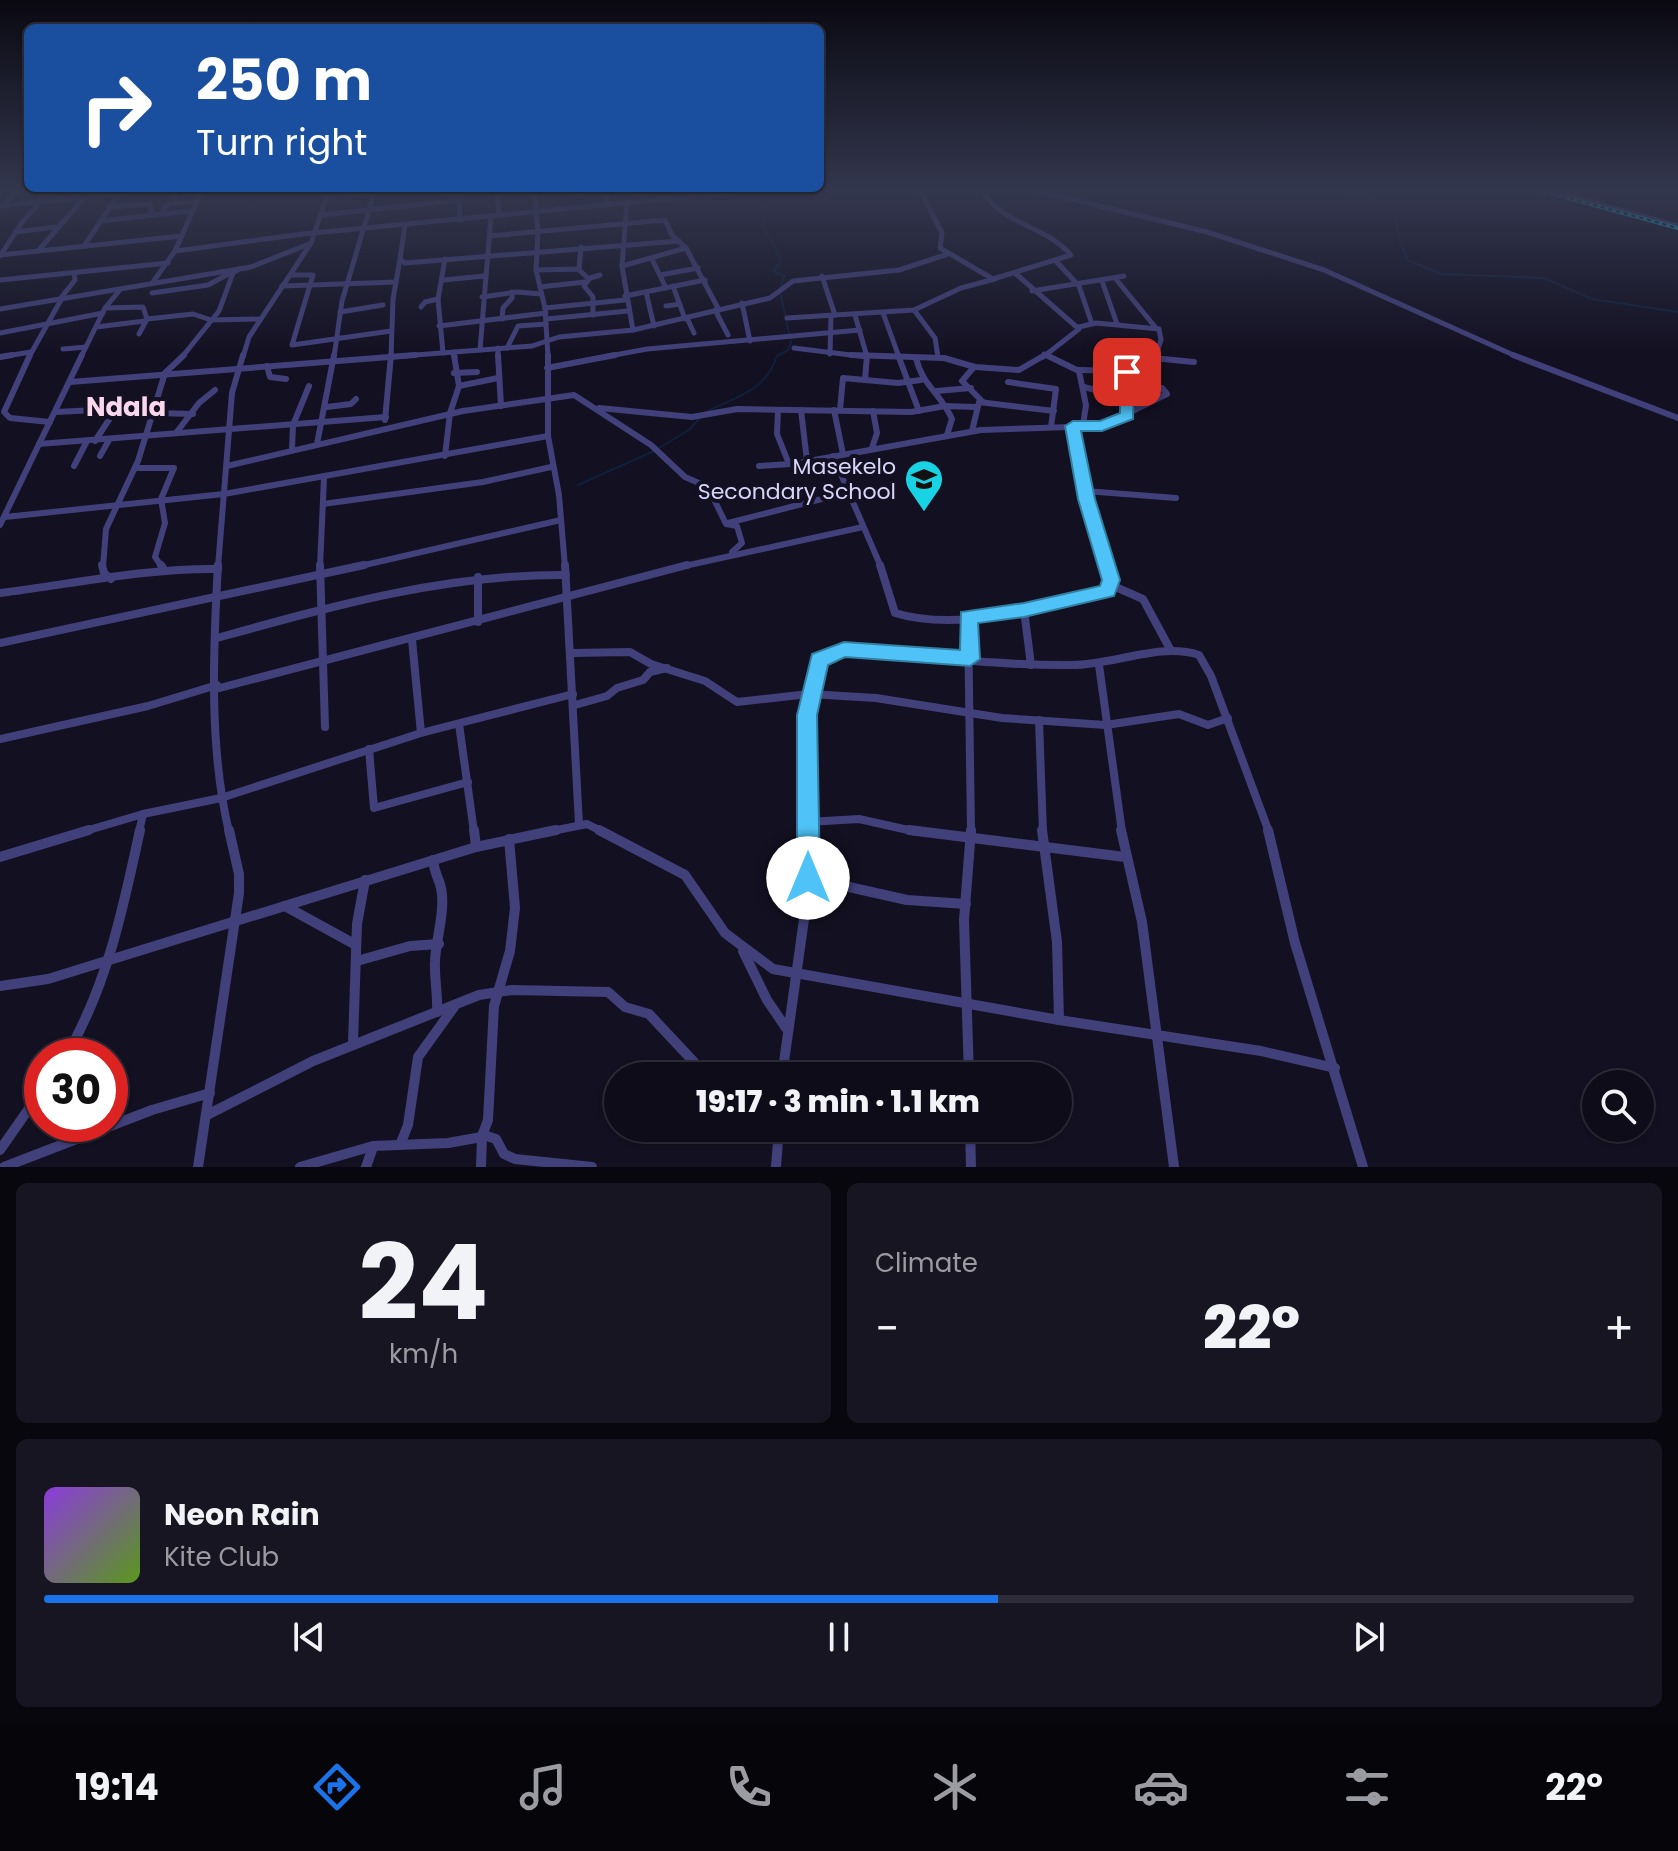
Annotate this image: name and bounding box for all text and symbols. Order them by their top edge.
text: 250 m [196,41,372,120]
icon: right [64,56,168,160]
text: Turn right [196,117,367,168]
pin [1093,338,1161,406]
icon: arrive [1105,350,1149,394]
district label: Ndala [86,389,166,425]
place label: Masekelo Secondary School [698,451,896,507]
school or university icon: Masekelo Secondary School [903,458,945,513]
position arrow [766,836,850,920]
speed limit sign: 30 [24,1038,128,1142]
map controls [1582,1070,1654,1142]
button: search [1582,1070,1654,1142]
text: 19:17 · 3 min · 1.1 km [696,1080,980,1123]
text: 24 [359,1210,488,1355]
text: Climate [875,1245,978,1281]
text: 22° [1203,1286,1300,1370]
text: − [875,1298,899,1359]
text: + [1604,1298,1634,1359]
text: km/h [389,1336,458,1372]
text: Neon Rain [164,1493,320,1536]
text: Kite Club [164,1539,279,1575]
icon: previous [287,1615,331,1659]
icon: pause [817,1615,861,1659]
icon: next [1347,1615,1391,1659]
icon: directions [309,1759,365,1815]
icon: music [515,1759,571,1815]
icon: phone [721,1759,777,1815]
icon: climate [927,1759,983,1815]
icon: car [1133,1759,1189,1815]
icon: filters [1339,1759,1395,1815]
text: 19:14 [75,1762,159,1813]
text: 22° [1545,1762,1603,1813]

